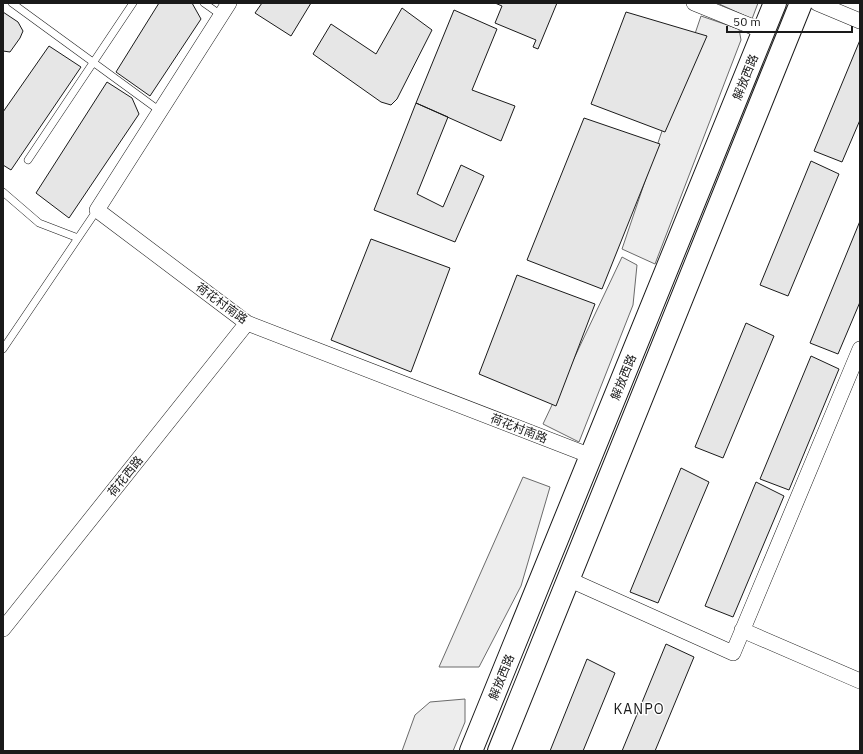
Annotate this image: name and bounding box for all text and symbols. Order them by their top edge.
scale bar [727,8,852,34]
text: 50 m [733,14,761,29]
street label: 解放西路 [729,52,761,102]
street label: 荷花村南路 [193,279,251,327]
street label: 解放西路 [607,352,639,402]
street label: 荷花村南路 [488,410,550,446]
street label: 荷花西路 [104,453,146,499]
street label: 解放西路 [485,652,517,702]
district label: KANPO [613,700,665,718]

